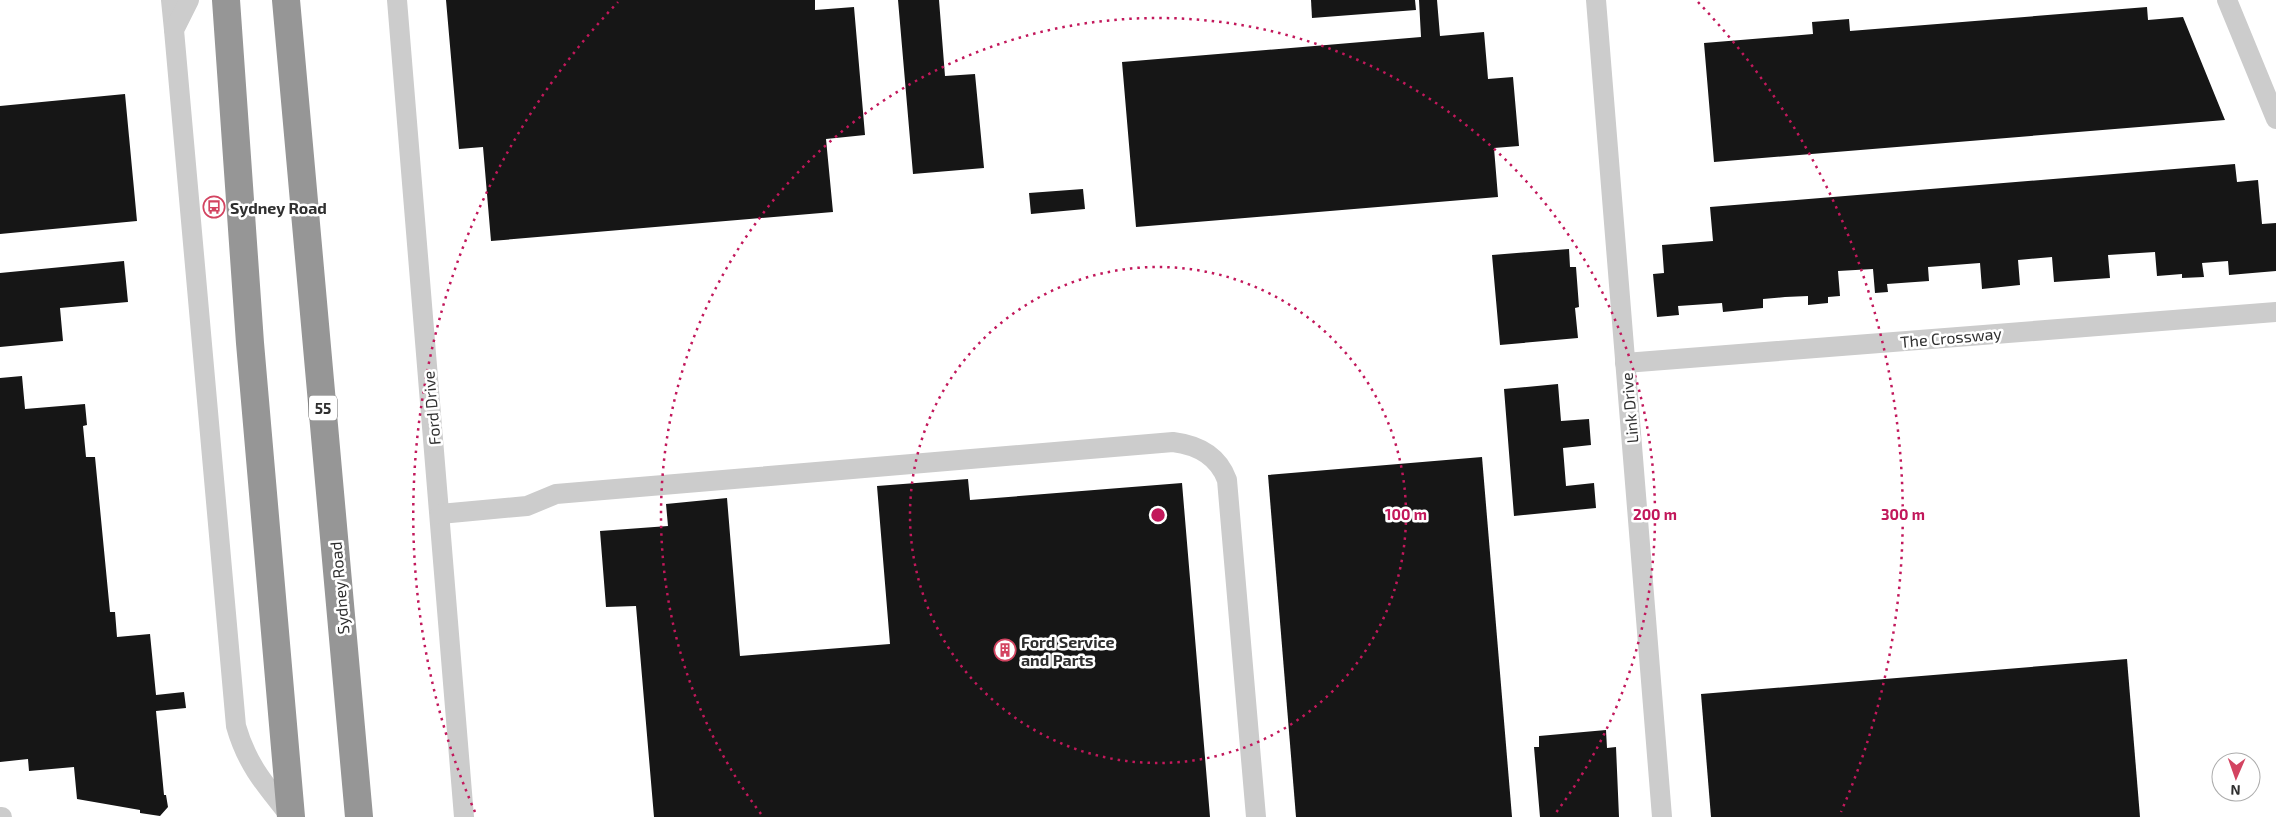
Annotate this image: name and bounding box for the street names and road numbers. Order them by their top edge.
street label: The Crossway [1899,323,2003,351]
street label: Ford Drive [418,370,444,446]
street label: Link Drive [1616,372,1642,444]
road number: 55 [309,396,337,420]
street label: Sydney Road [325,541,353,635]

